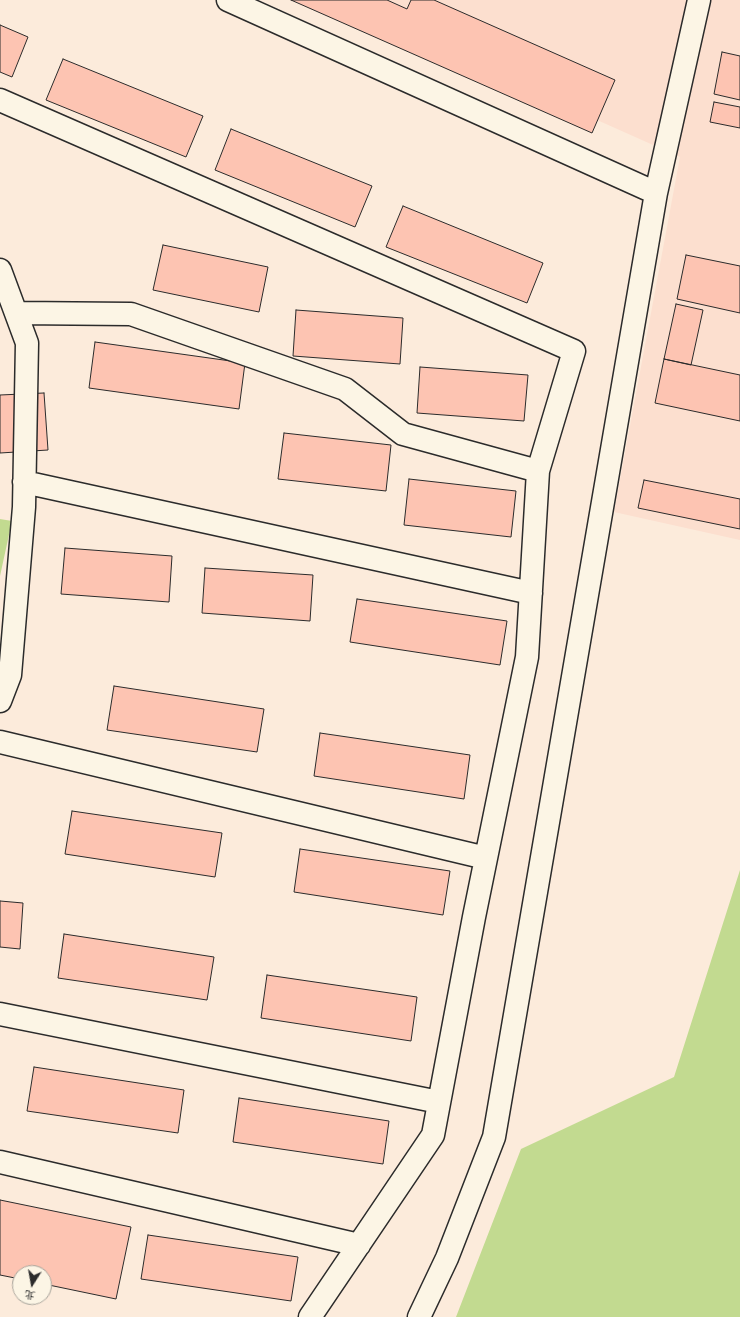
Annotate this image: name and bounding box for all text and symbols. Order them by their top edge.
north arrow [12,1265,52,1305]
text: 北 [23,1288,37,1304]

